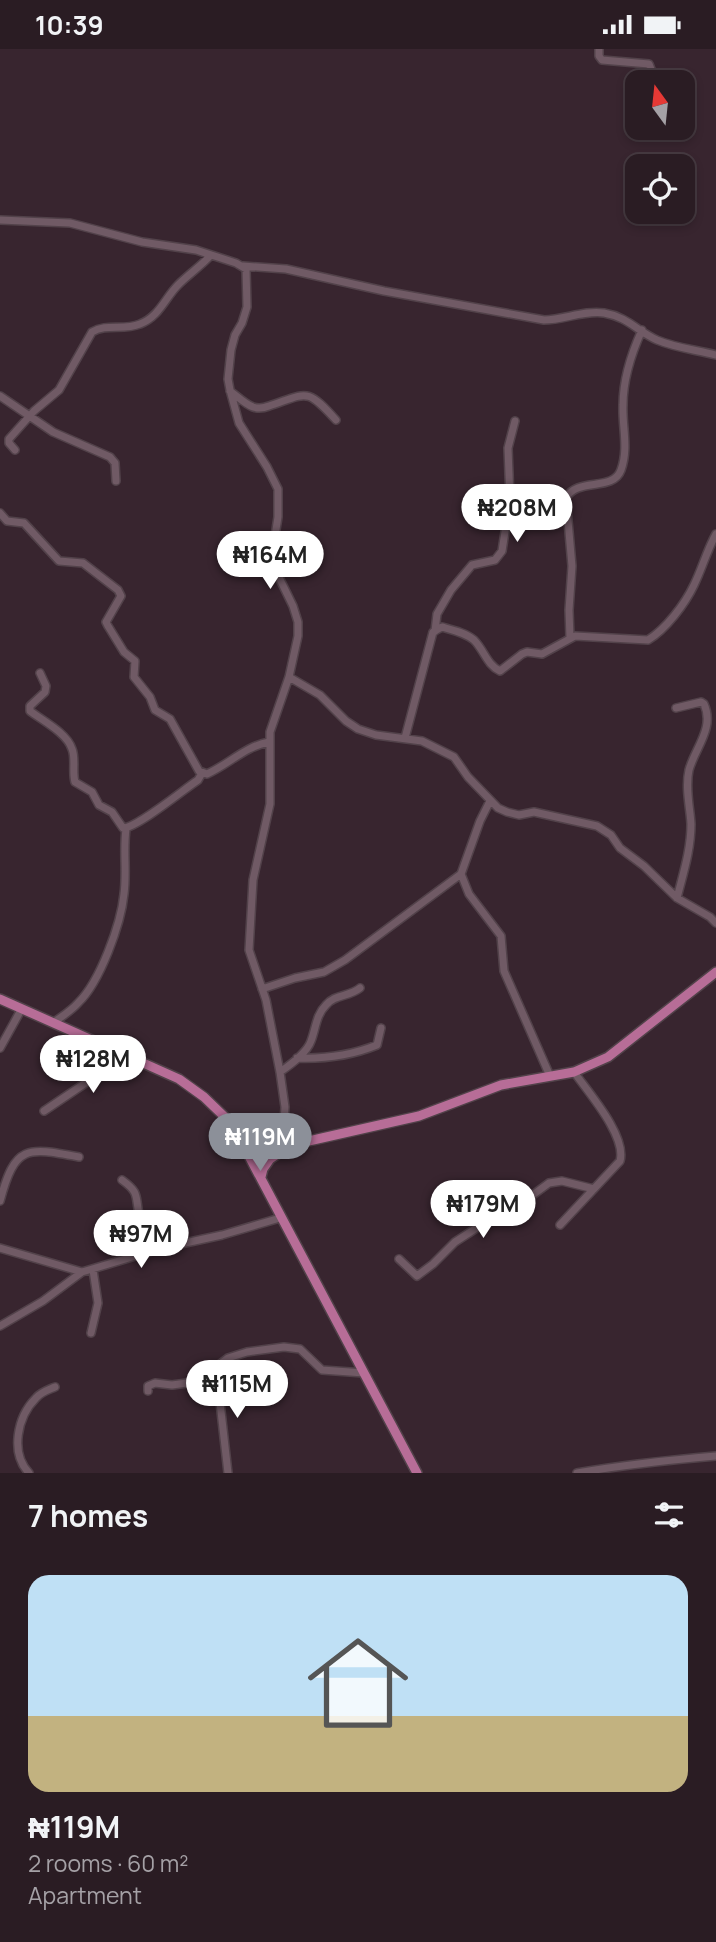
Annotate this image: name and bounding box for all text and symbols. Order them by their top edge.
text: 10:39 [35,7,104,43]
north arrow [625,70,695,140]
map controls [625,70,695,224]
button: locate [625,154,695,224]
pin: ₦208M [468,484,566,544]
text: ₦208M [477,491,557,523]
pin: ₦164M [221,531,319,591]
text: ₦164M [233,538,307,570]
pin: ₦128M [44,1035,142,1095]
text: ₦128M [56,1042,130,1074]
pin: ₦119M [211,1113,309,1173]
text: ₦119M [225,1120,295,1152]
pin: ₦179M [434,1181,532,1240]
text: ₦179M [447,1187,519,1219]
pin: ₦97M [100,1211,182,1270]
text: ₦97M [110,1217,172,1249]
pin: ₦115M [188,1361,286,1420]
text: ₦115M [202,1367,272,1399]
text: 7 homes [28,1495,148,1536]
icon: filters [650,1496,688,1534]
icon: home [295,1620,421,1746]
text: ₦119M [28,1806,120,1847]
text: 2 rooms · 60 m² [28,1847,189,1879]
text: Apartment [28,1879,142,1911]

